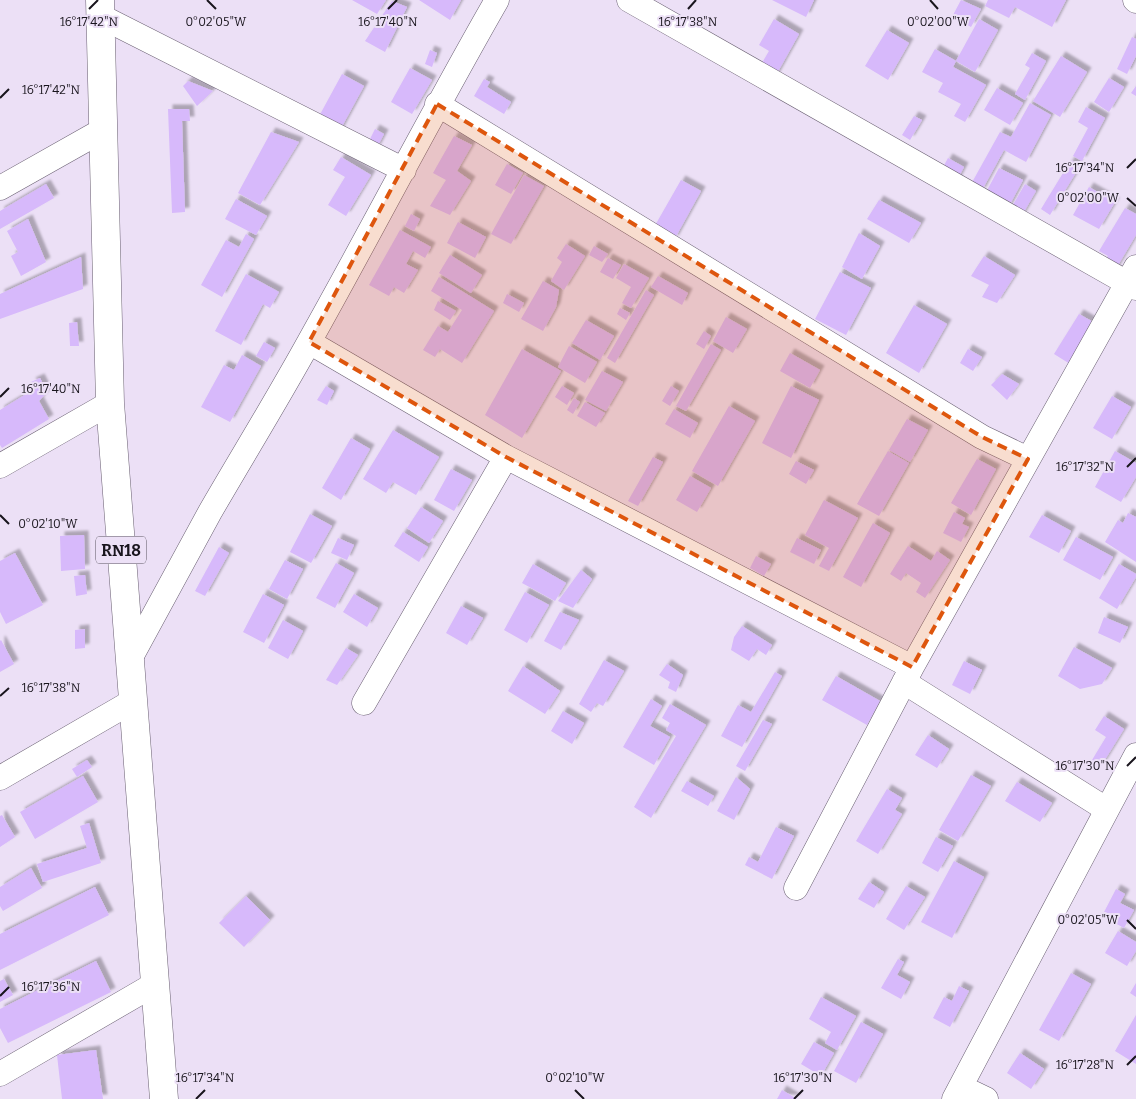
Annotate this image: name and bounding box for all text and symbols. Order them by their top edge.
text: 16°17'42"N [60,15,119,29]
text: 0°02'05"W [186,15,247,29]
text: 16°17'40"N [358,15,418,29]
text: 16°17'38"N [659,15,718,29]
text: 0°02'00"W [907,15,970,29]
text: 16°17'42"N [22,83,81,97]
text: 16°17'34"N [1056,161,1115,175]
text: 0°02'00"W [1057,191,1120,205]
text: 16°17'40"N [21,382,81,396]
text: 16°17'32"N [1056,460,1114,474]
text: 0°02'10"W [18,517,78,531]
road number: RN18 [96,536,146,564]
text: 16°17'38"N [22,681,81,695]
text: 16°17'30"N [1055,759,1115,773]
text: 0°02'05"W [1058,913,1119,927]
text: 16°17'36"N [22,980,81,994]
text: 16°17'28"N [1056,1058,1114,1072]
text: 16°17'34"N [176,1071,235,1085]
text: 0°02'10"W [545,1071,605,1085]
text: 16°17'30"N [773,1071,833,1085]

